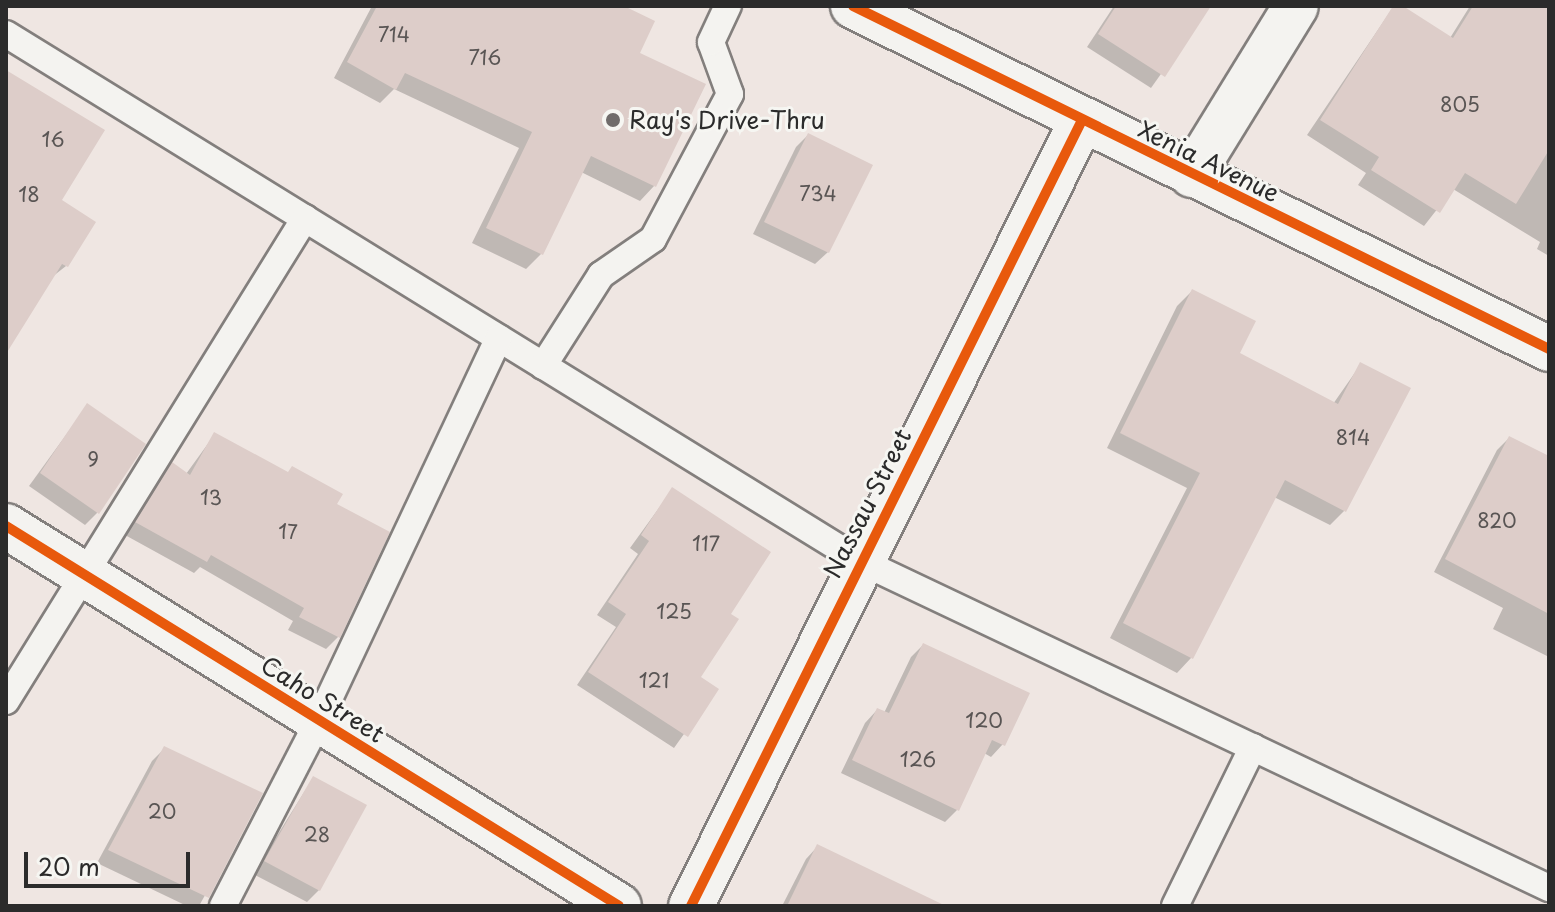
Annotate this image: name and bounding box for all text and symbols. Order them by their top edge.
house number: 714 [378,22,410,46]
house number: 716 [469,45,501,69]
house number: 805 [1440,92,1480,116]
place label: Ray's Drive-Thru [629,106,825,134]
marker: Ray's Drive-Thru [604,111,622,129]
street label: Xenia Avenue [1134,115,1284,207]
house number: 16 [42,127,64,151]
house number: 734 [799,181,837,205]
house number: 18 [18,182,40,206]
street label: Nassau Street [817,423,917,583]
house number: 814 [1336,425,1370,449]
house number: 9 [87,447,99,471]
house number: 13 [200,485,222,509]
house number: 820 [1477,508,1517,532]
house number: 17 [278,519,298,543]
house number: 117 [692,531,720,555]
house number: 125 [656,599,692,623]
street label: Caho Street [256,650,390,748]
house number: 121 [639,668,669,692]
house number: 120 [965,708,1003,732]
house number: 126 [900,747,936,771]
house number: 20 [148,799,176,823]
house number: 28 [304,822,330,846]
scale bar [28,836,194,886]
text: 20 m [38,848,100,884]

